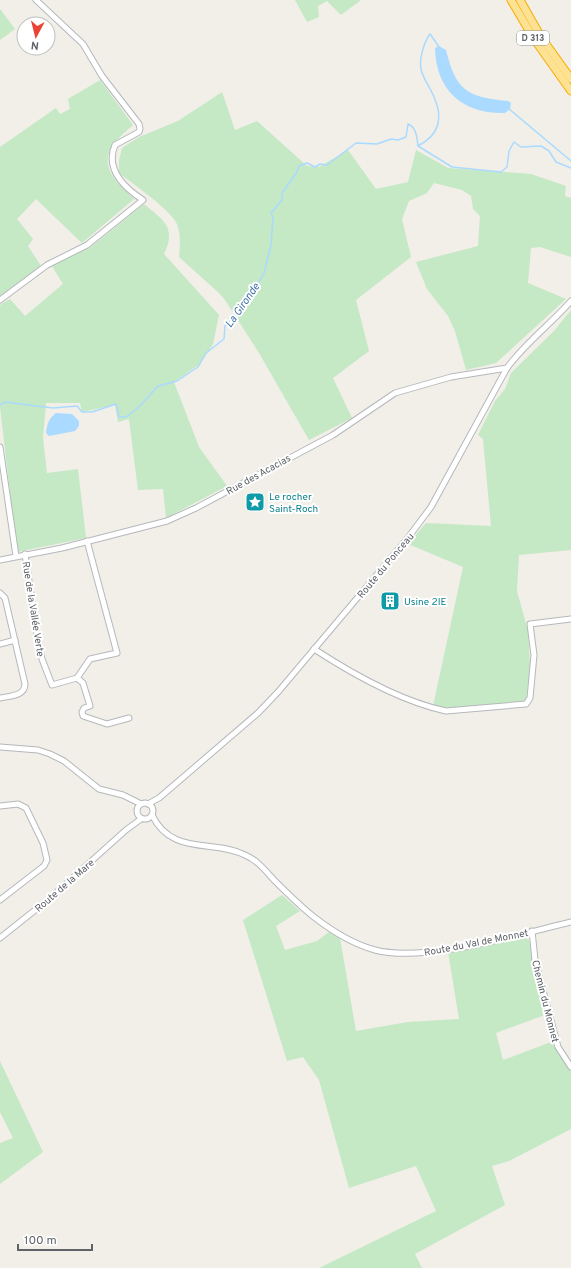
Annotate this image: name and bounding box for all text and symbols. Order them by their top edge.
north arrow [16,16,56,56]
road number: D 313 [517,31,549,45]
text: N [30,38,40,52]
water label: La Gironde [222,280,263,331]
street label: Rue des Acacias [224,452,294,498]
place icon: Le rocher Saint-Roch [244,491,266,513]
place label: Le rocher Saint-Roch [269,491,318,516]
street label: Route du Ponceau [355,531,417,601]
street label: Rue de la Vallée Verte [19,561,46,658]
building icon: Usine 2IE [379,590,401,612]
place label: Usine 2IE [404,596,446,609]
street label: Route de la Mare [33,857,97,916]
street label: Route du Val de Monnet [423,927,530,960]
street label: Chemin du Monnet [528,959,561,1044]
scale bar [18,1226,92,1252]
text: 100 m [24,1233,57,1249]

